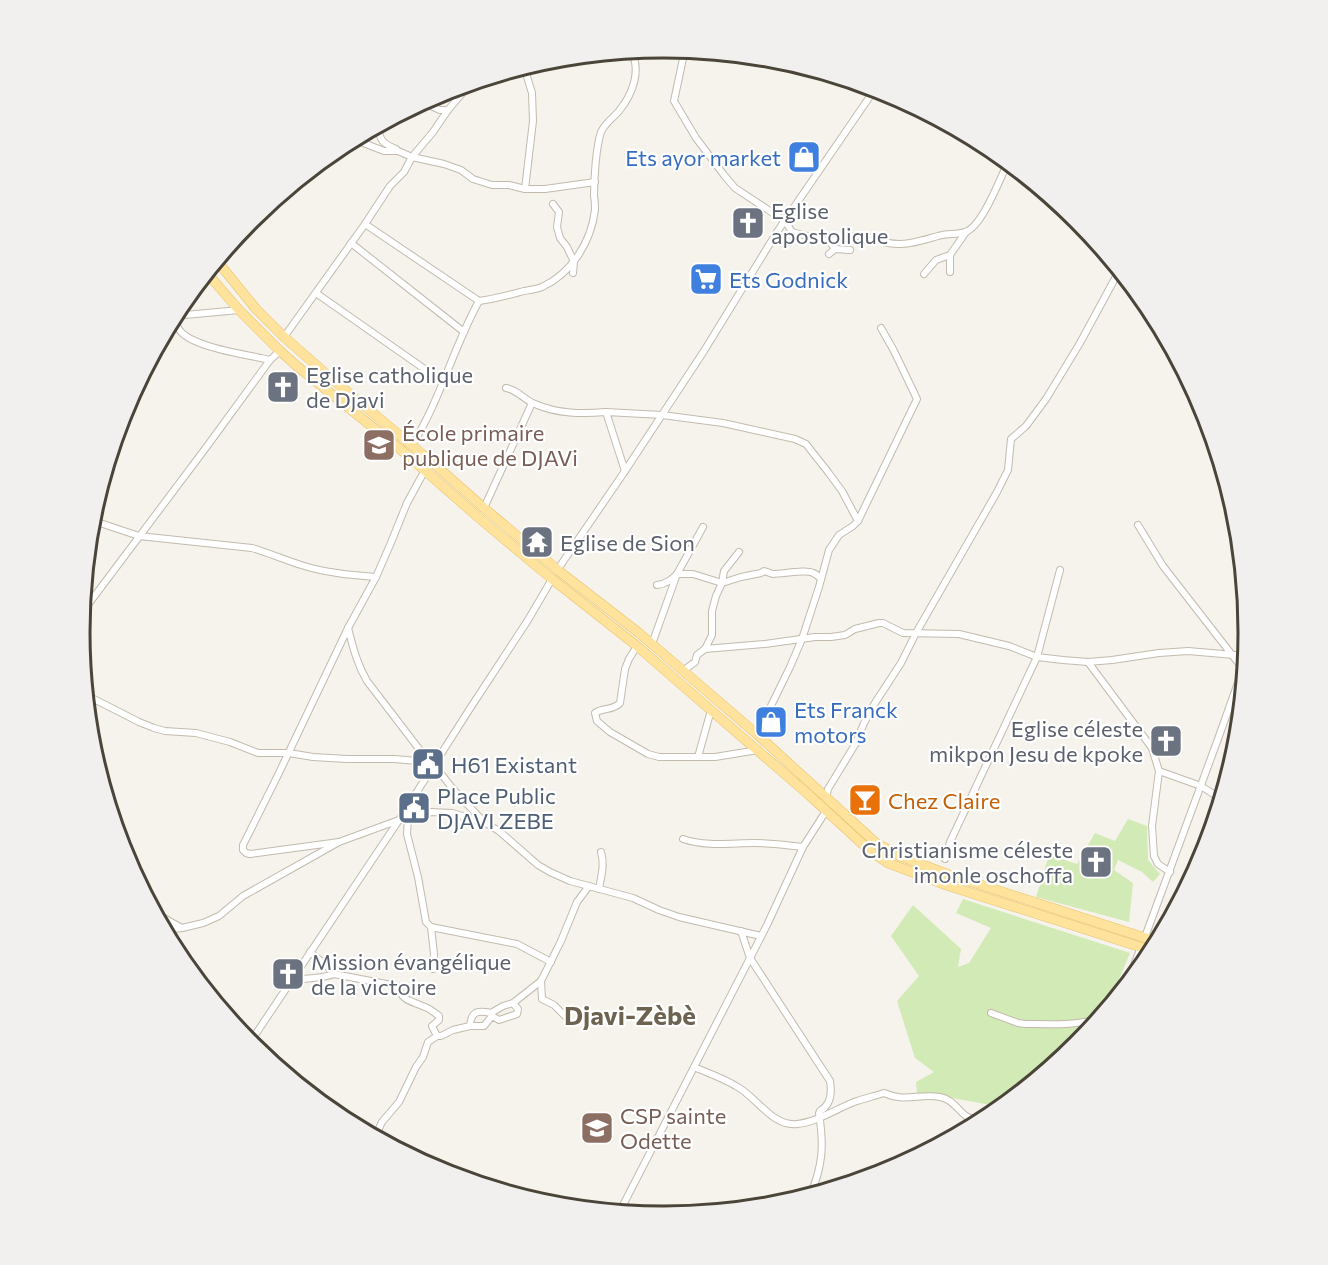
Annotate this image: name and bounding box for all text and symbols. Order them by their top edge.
shop icon: Ets ayor market [786,139,822,175]
place label: Ets ayor market [625,144,781,171]
place label: Eglise apostolique [771,197,888,249]
church icon: Eglise apostolique [730,205,766,241]
supermarket icon: Ets Godnick [688,261,724,297]
place label: Ets Godnick [729,266,848,293]
place label: Eglise catholique de Djavi [306,361,473,413]
church icon: Eglise catholique de Djavi [265,369,301,405]
place label: École primaire publique de DJAVi [402,419,578,471]
school or university icon: École primaire publique de DJAVi [361,427,397,463]
temple icon: Eglise de Sion [519,524,555,560]
place label: Eglise de Sion [560,529,695,556]
place label: Ets Franck motors [794,696,898,748]
shop icon: Ets Franck motors [753,704,789,740]
place label: Eglise céleste mikpon Jesu de kpoke [929,715,1143,767]
church icon: Eglise céleste mikpon Jesu de kpoke [1148,723,1184,759]
public building icon: H61 Existant [410,746,446,782]
place label: H61 Existant [451,751,577,778]
place label: Place Public DJAVI ZEBE [437,782,556,834]
bar icon: Chez Claire [847,782,883,818]
place label: Chez Claire [888,787,1000,814]
public building icon: Place Public DJAVI ZEBE [396,790,432,826]
place label: Christianisme céleste imonle oschoffa [861,836,1073,888]
church icon: Christianisme céleste imonle oschoffa [1078,844,1114,880]
place label: Mission évangélique de la victoire [311,948,511,1000]
church icon: Mission évangélique de la victoire [270,956,306,992]
district label: Djavi-Zèbè [564,999,696,1030]
place label: CSP sainte Odette [620,1102,726,1154]
school or university icon: CSP sainte Odette [579,1110,615,1146]

